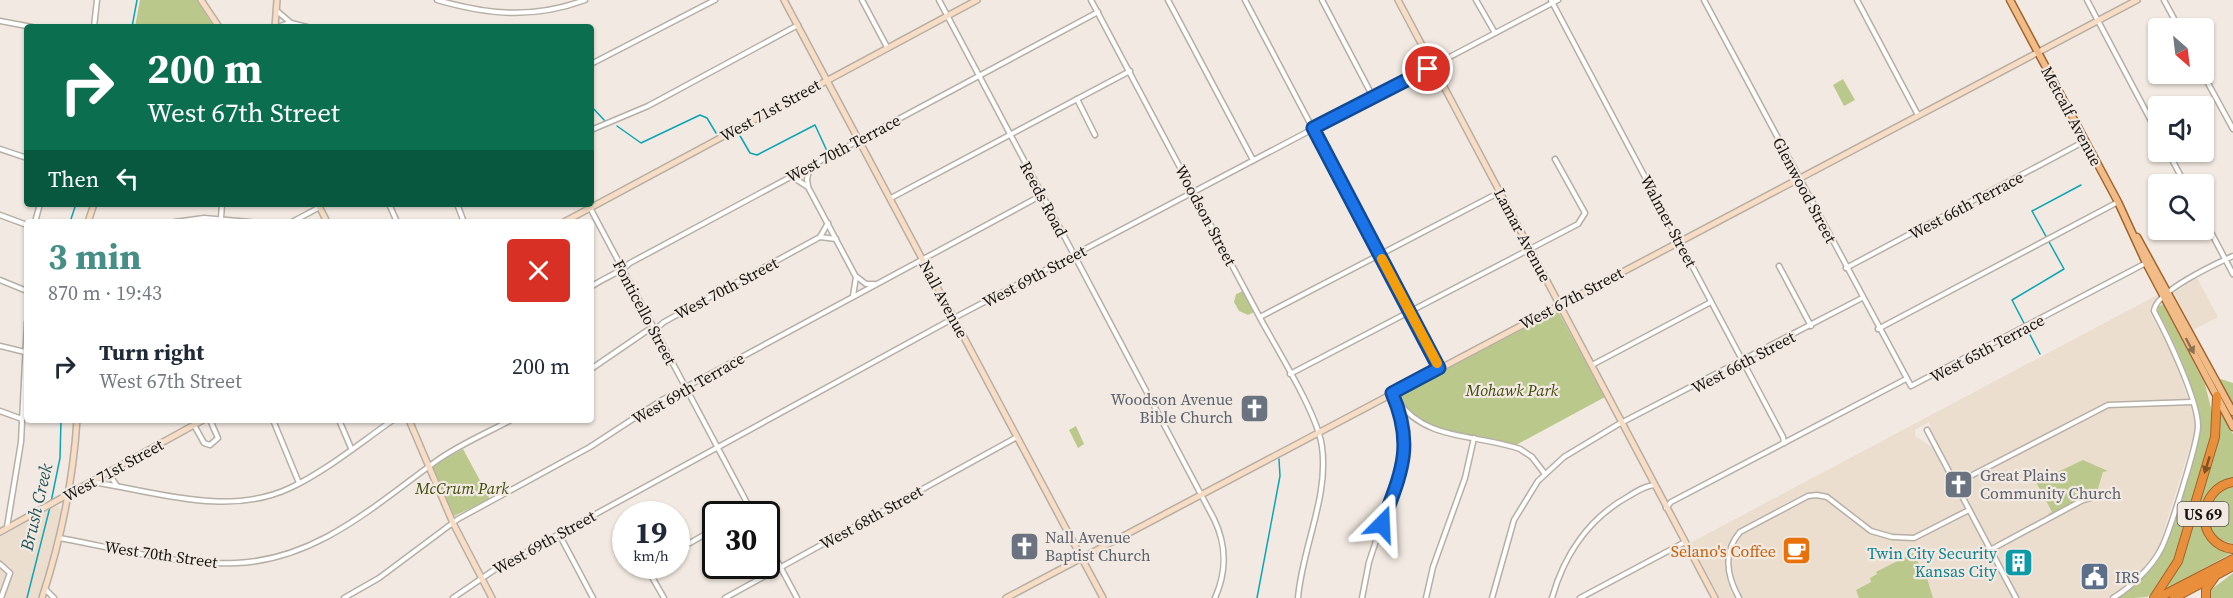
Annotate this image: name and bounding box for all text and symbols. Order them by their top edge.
north arrow [2148,18,2214,84]
map controls [2148,18,2214,240]
text: 200 m [147,39,262,97]
pin [1402,43,1453,94]
icon: right [48,48,126,126]
icon: arrive [1411,52,1444,85]
street label: Metcalf Avenue [2036,62,2108,170]
street label: West 71st Street [716,73,825,147]
text: West 67th Street [147,94,340,131]
button: sound [2148,96,2214,162]
street label: West 70th Terrace [782,109,904,187]
street label: Glenwood Street [1768,133,1842,247]
street label: Reeds Road [1015,157,1073,241]
street label: Woodson Street [1170,161,1242,270]
icon: left [111,162,144,195]
text: Then [48,164,99,194]
street label: West 66th Terrace [1905,166,2027,244]
street label: Walmer Street [1635,171,1703,272]
button: search [2148,174,2214,240]
street label: Lamar Avenue [1489,184,1557,286]
text: 3 min [48,232,141,281]
button: close [507,239,570,302]
street label: West 69th Street [978,239,1090,313]
street label: West 70th Street [670,251,782,325]
street label: Fonticello Street [608,256,682,369]
street label: Nall Avenue [914,256,974,342]
street label: West 67th Street [1515,261,1627,335]
text: 870 m · 19:43 [48,279,162,307]
street label: West 65th Terrace [1926,309,2048,387]
street label: West 66th Street [1687,325,1799,399]
text: Turn right [99,337,204,367]
one-way arrow [2185,338,2195,355]
street label: West 69th Terrace [628,347,748,429]
icon: right [48,350,81,383]
text: 200 m [512,351,570,381]
text: West 67th Street [99,367,242,395]
park label: Mohawk Park [1465,379,1559,401]
place label: Woodson Avenue Bible Church [1110,388,1233,428]
church icon: Woodson Avenue Bible Church [1238,392,1270,424]
street label: West 71st Street [59,433,168,507]
one-way arrow [2202,456,2211,474]
water label: Brush Creek [14,460,58,554]
place label: Great Plains Community Church [1980,464,2122,504]
church icon: Great Plains Community Church [1943,468,1975,500]
park label: McCrum Park [414,477,509,499]
street label: West 68th Street [816,479,927,554]
position arrow [1350,492,1414,556]
speed limit sign: 30 [702,501,780,579]
road number: US 69 [2178,502,2228,526]
street label: West 69th Street [489,504,600,579]
text: 19 [635,512,667,553]
place label: Nall Avenue Baptist Church [1045,526,1151,566]
church icon: Nall Avenue Baptist Church [1008,530,1040,562]
street label: West 70th Street [103,535,220,573]
cafe icon: Selano's Coffee [1781,535,1813,567]
place label: Selano's Coffee [1671,540,1776,562]
place label: Twin City Security Kansas City [1867,542,1998,582]
text: km/h [633,545,669,566]
building icon: Twin City Security Kansas City [2002,546,2034,578]
public building icon: IRS [2078,561,2110,593]
place label: IRS [2115,566,2140,588]

